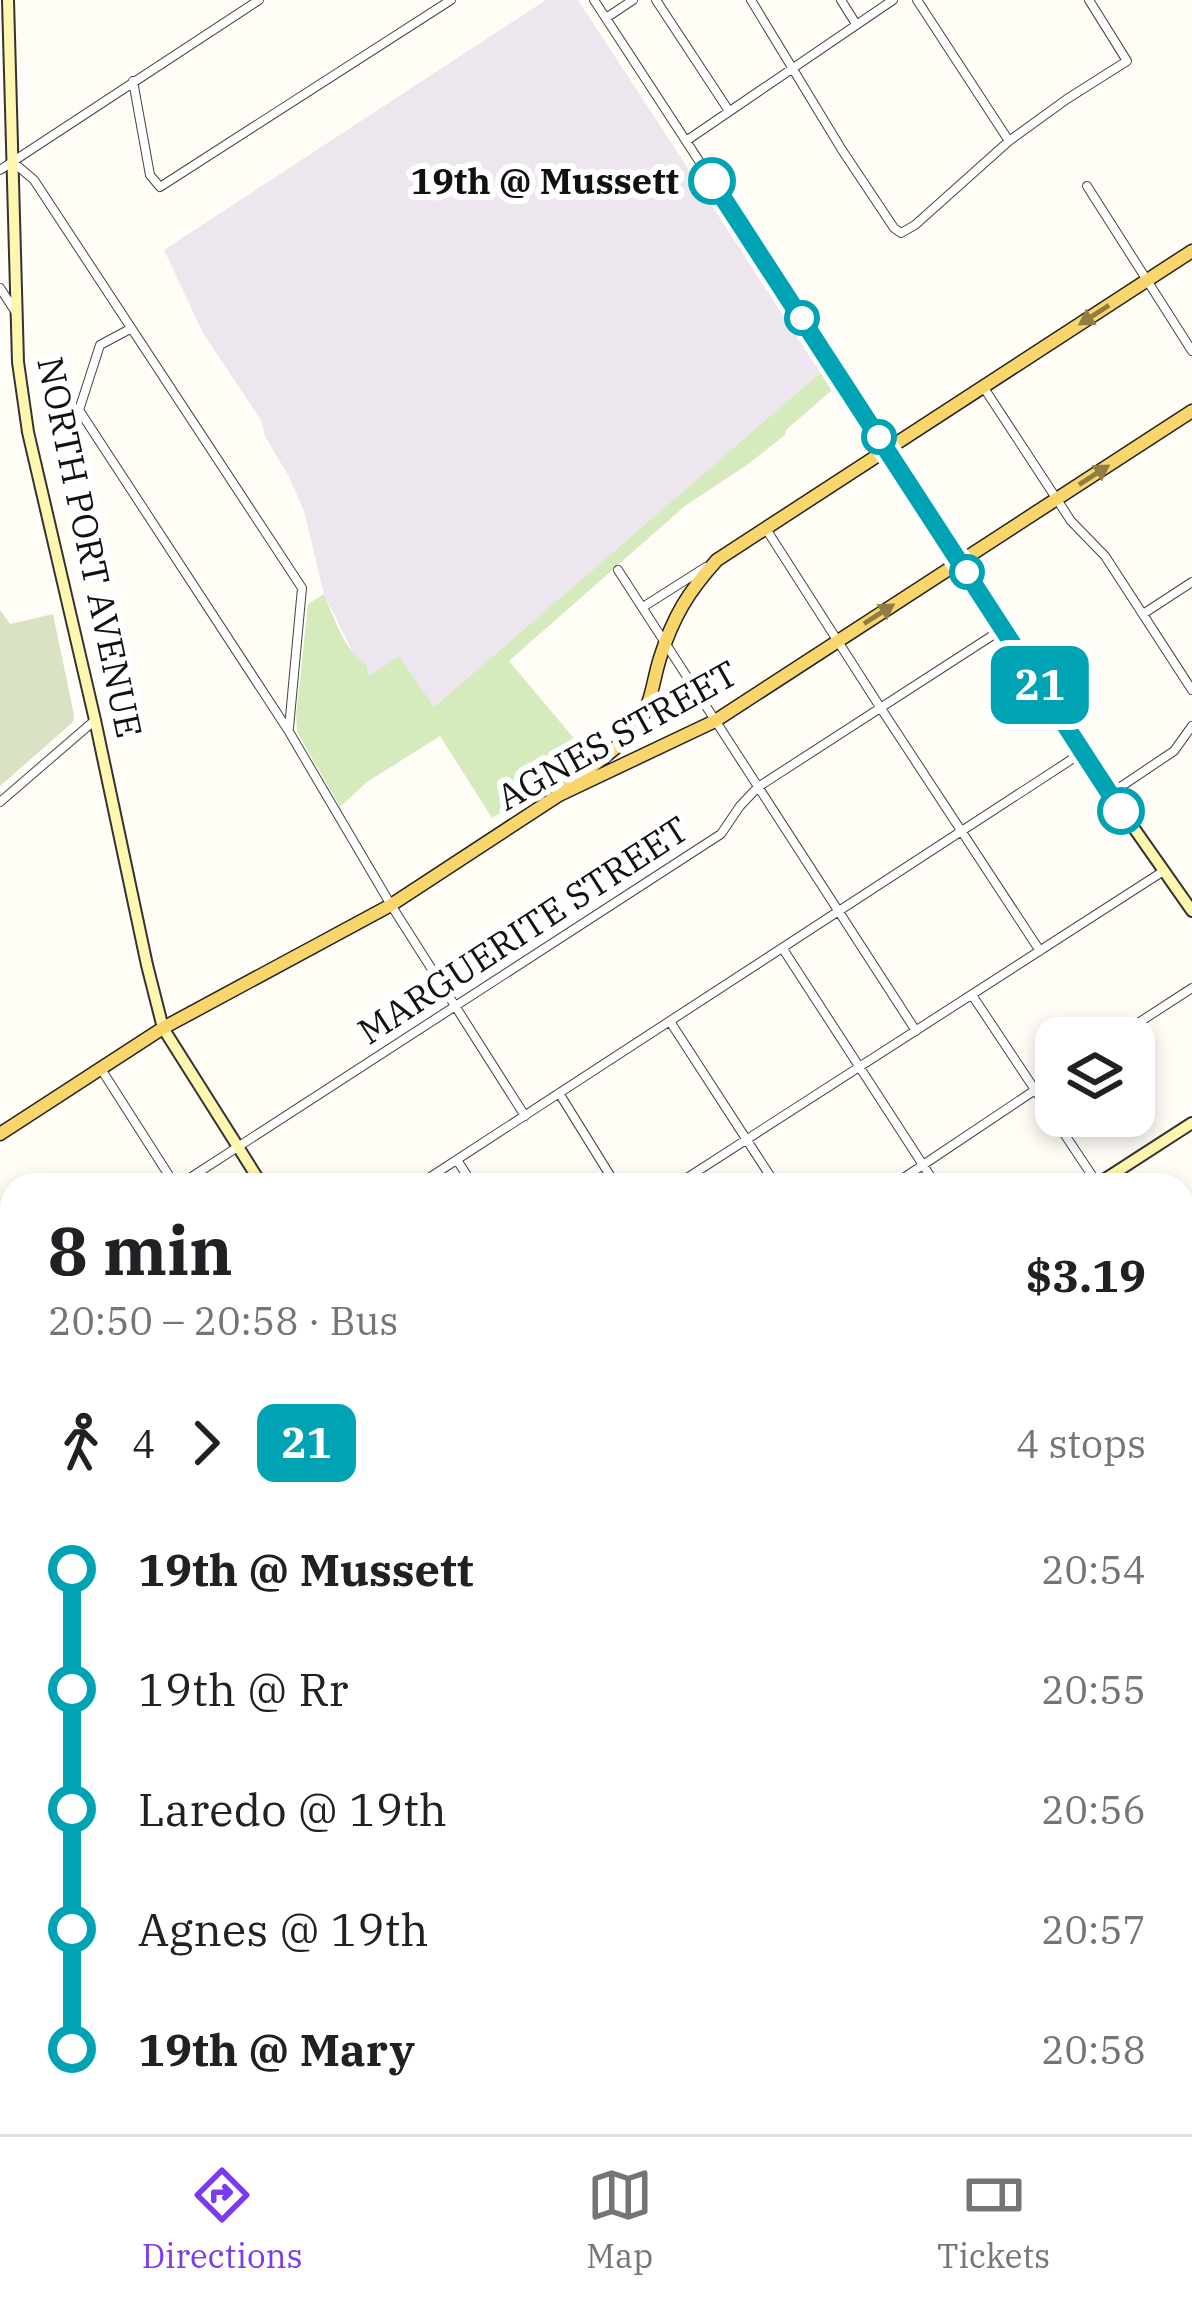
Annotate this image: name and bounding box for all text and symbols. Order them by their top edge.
place label: 19th @ Mussett [411,157,679,204]
marker: 19th @ Mussett [690,159,734,203]
unlabelled marker [786,302,818,334]
one-way arrow [1077,303,1110,325]
street label: NORTH PORT AVENUE [27,352,154,742]
unlabelled marker [863,421,895,453]
one-way arrow [1077,464,1110,486]
unlabelled marker [951,556,983,588]
one-way arrow [863,603,896,625]
line badge: 21 [986,646,1094,724]
street label: AGNES STREET [488,649,746,820]
text: 21 [1015,657,1065,712]
unlabelled marker [1099,789,1143,833]
street label: MARGUERITE STREET [349,805,697,1054]
map controls [1035,1017,1155,1137]
button: layers [1035,1017,1155,1137]
text: 8 min [48,1207,233,1293]
text: $3.19 [1026,1246,1146,1304]
text: 20:50 – 20:58 · Bus [48,1295,398,1346]
icon: walk [48,1410,114,1476]
icon: forward [173,1410,239,1476]
text: 21 [281,1415,332,1470]
text: 4 [132,1418,155,1469]
text: 4 stops [1016,1418,1146,1469]
text: 19th @ Mussett [138,1540,474,1598]
text: 20:54 [1041,1544,1146,1595]
text: 19th @ Rr [138,1660,349,1718]
text: 20:55 [1041,1664,1146,1715]
text: Laredo @ 19th [138,1780,447,1838]
text: 20:56 [1041,1784,1146,1835]
text: Agnes @ 19th [138,1900,429,1958]
text: 20:57 [1041,1904,1146,1955]
text: 19th @ Mary [138,2020,415,2078]
text: 20:58 [1041,2024,1146,2075]
tab: Directions [142,2162,303,2277]
tab: Map [586,2162,653,2277]
tab: Tickets [937,2162,1050,2277]

